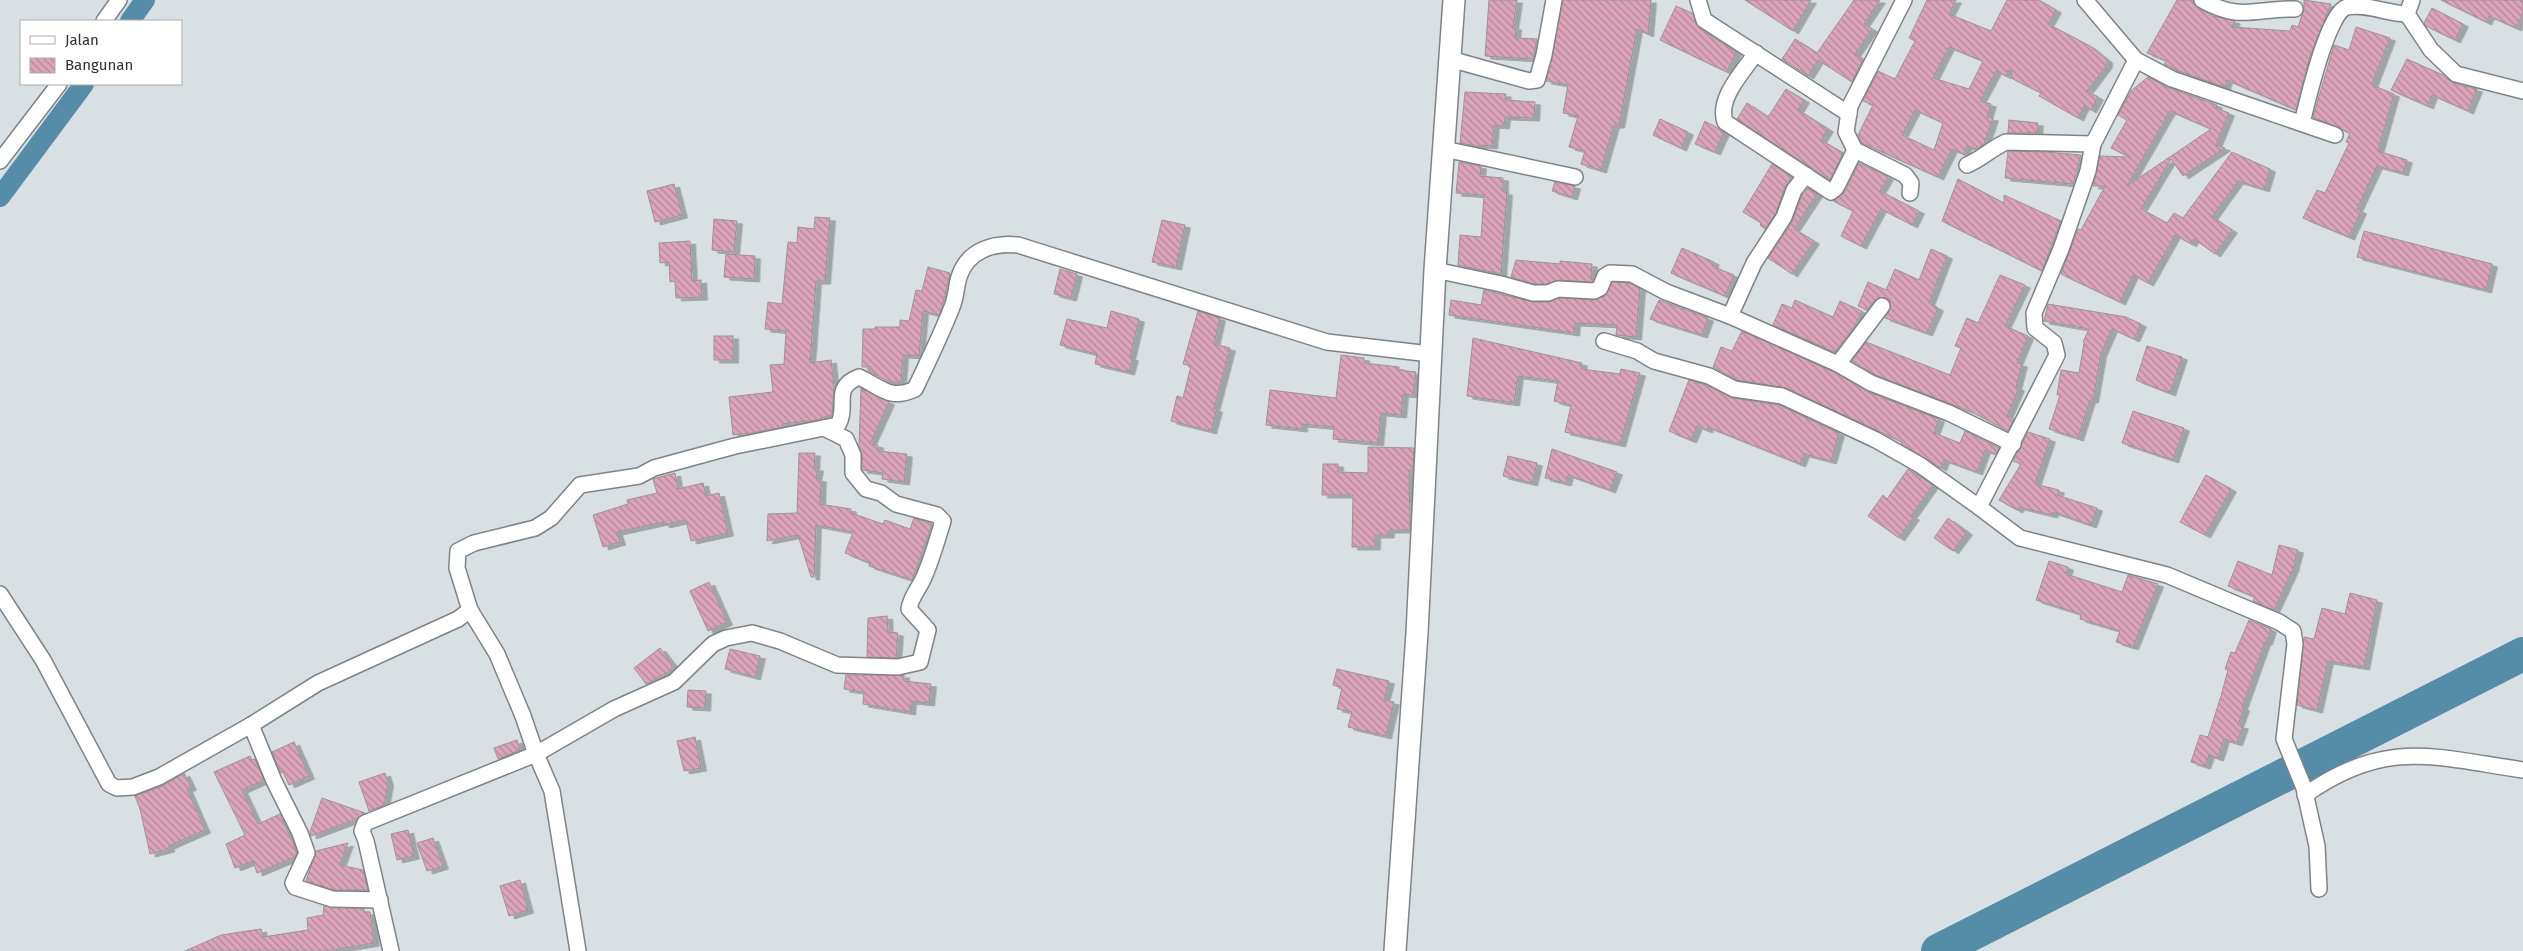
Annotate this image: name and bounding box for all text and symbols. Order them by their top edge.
legend [20,20,182,85]
text: Jalan [65,31,99,49]
text: Bangunan [65,56,133,74]

